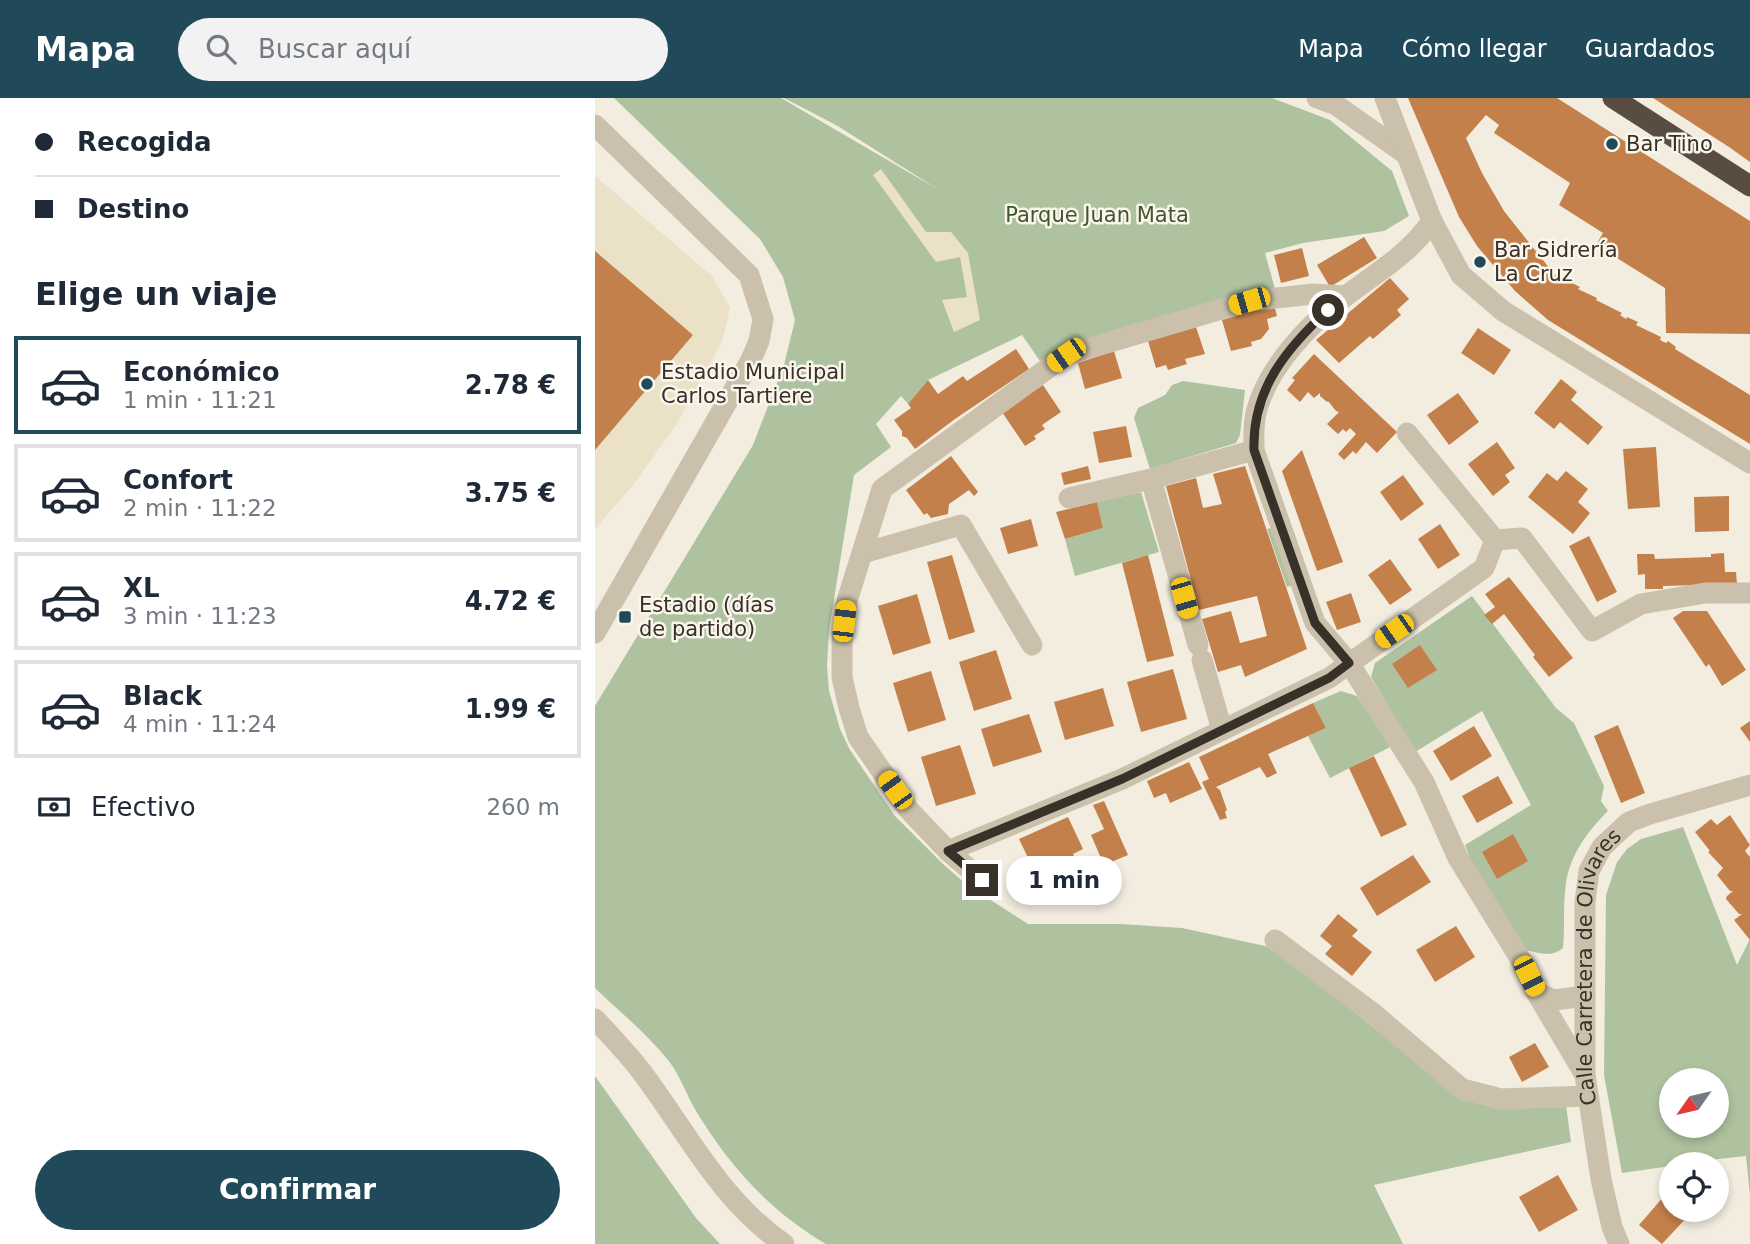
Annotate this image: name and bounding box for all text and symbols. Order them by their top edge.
search box [178,18,668,81]
text: Mapa [35,30,136,69]
icon: search [202,30,240,68]
text: Buscar aquí [258,34,411,64]
text: Mapa [1298,35,1364,63]
text: Cómo llegar [1402,35,1547,63]
text: Guardados [1585,35,1715,63]
text: Recogida [77,127,212,157]
place label: Bar Tino [1626,132,1713,156]
marker: Bar Tino [1604,136,1620,152]
text: Destino [77,194,189,224]
park label: Parque Juan Mata [1005,203,1189,227]
place label: Bar Sidrería La Cruz [1494,238,1618,286]
marker: Bar Sidrería La Cruz [1472,254,1488,270]
text: Elige un viaje [35,275,277,313]
car [1226,285,1273,317]
route start [1312,294,1344,326]
car [1043,334,1090,376]
icon: car [39,354,102,417]
text: Económico [123,357,280,387]
place label: Estadio Municipal Carlos Tartiere [661,360,845,408]
text: 2.78 € [465,370,556,400]
marker: Estadio Municipal Carlos Tartiere [639,376,655,392]
text: 1 min · 11:21 [123,387,277,413]
icon: car [39,462,102,525]
text: Confort [123,465,233,495]
text: 3.75 € [465,478,556,508]
text: 2 min · 11:22 [123,495,277,521]
icon: car [39,570,102,633]
text: XL [123,573,160,603]
car [1169,575,1200,621]
text: 4.72 € [465,586,556,616]
place label: Estadio (días de partido) [639,593,774,641]
car [832,599,857,643]
text: 3 min · 11:23 [123,603,277,629]
marker: Estadio (días de partido) [617,609,633,625]
car [1371,610,1418,652]
icon: car [39,678,102,741]
text: Black [123,681,202,711]
text: 1.99 € [465,694,556,724]
text: 4 min · 11:24 [123,711,277,737]
car [875,767,916,813]
icon: cash [35,788,73,826]
text: Efectivo [91,792,196,822]
text: 260 m [486,794,560,820]
street label: Calle Carretera de Olivares [1572,824,1626,1107]
callout: 1 min [1007,856,1122,904]
route end [966,864,998,896]
text: 1 min [1028,867,1100,893]
car [1511,953,1548,999]
north arrow [1659,1068,1729,1138]
map controls [1659,1068,1729,1222]
button: Confirmar [35,1150,560,1230]
button: locate [1659,1152,1729,1222]

